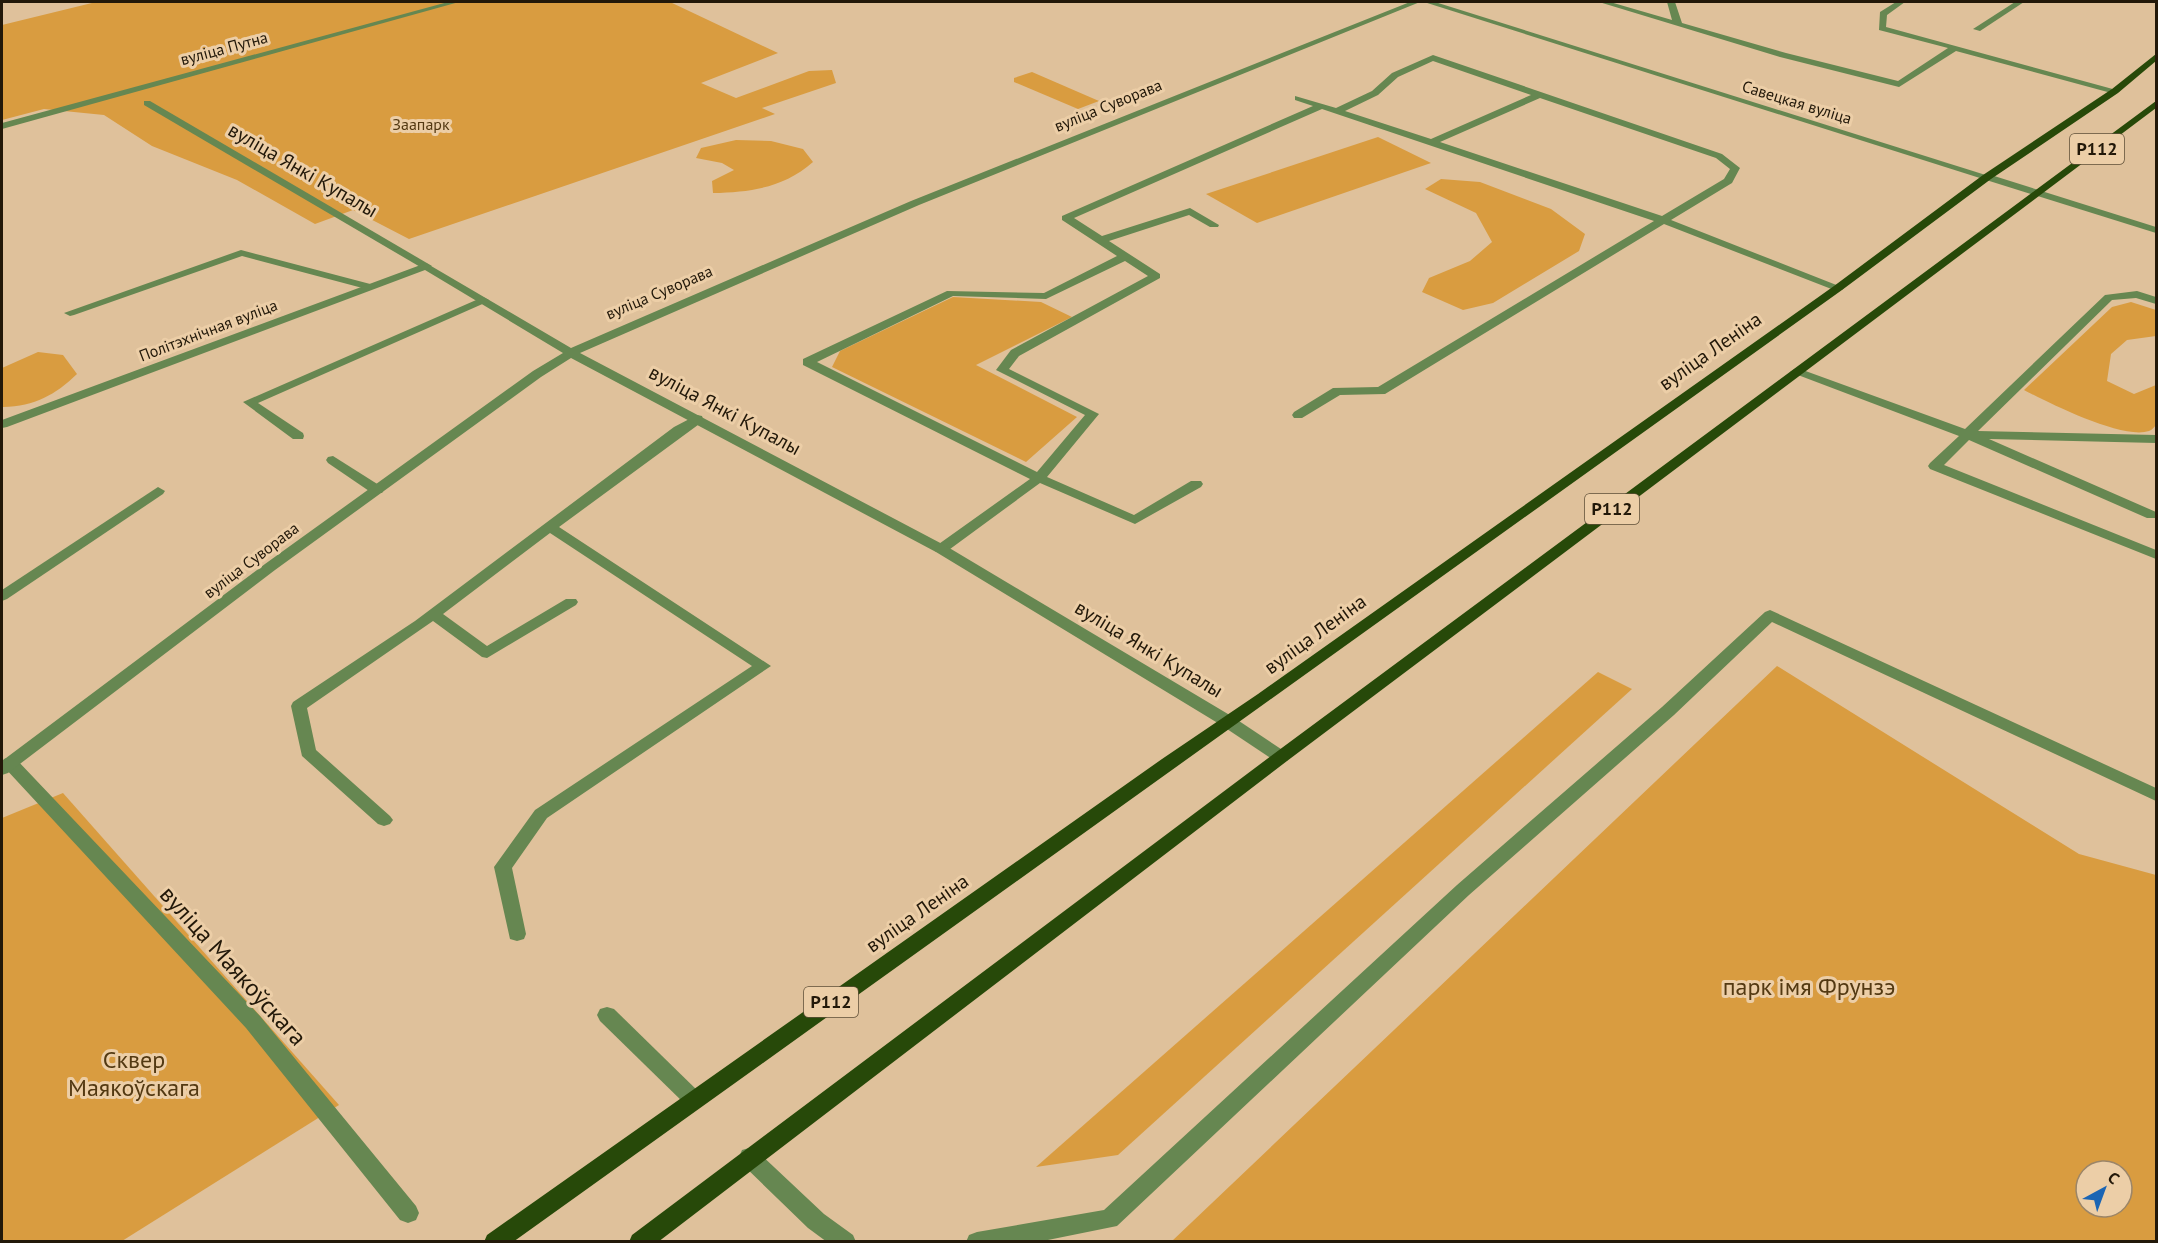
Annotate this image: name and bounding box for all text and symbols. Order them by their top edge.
street label: вуліца Путна [178,27,270,69]
street label: вуліца Суворава [1051,74,1165,136]
street label: Савецкая вуліца [1740,76,1854,128]
park label: Заапарк [392,114,450,134]
street label: вуліца Янкі Купалы [224,117,382,223]
road number: Р112 [2070,134,2124,164]
street label: вуліца Суворава [603,261,715,323]
street label: Політэхнічная вуліца [136,294,280,366]
street label: вуліца Леніна [1653,306,1767,396]
street label: вуліца Янкі Купалы [645,359,805,461]
road number: Р112 [1585,494,1639,524]
street label: вуліца Суворава [199,518,303,602]
street label: вуліца Леніна [1259,588,1371,680]
street label: вуліца Янкі Купалы [1070,594,1228,704]
street label: вуліца Леніна [860,868,974,958]
street label: вуліца Маякоўскага [153,879,313,1052]
park label: парк імя Фрунзэ [1723,971,1895,1002]
road number: Р112 [804,987,858,1017]
park label: Сквер Маякоўскага [68,1044,200,1103]
north arrow [2074,1159,2134,1219]
text: С [2104,1167,2124,1188]

